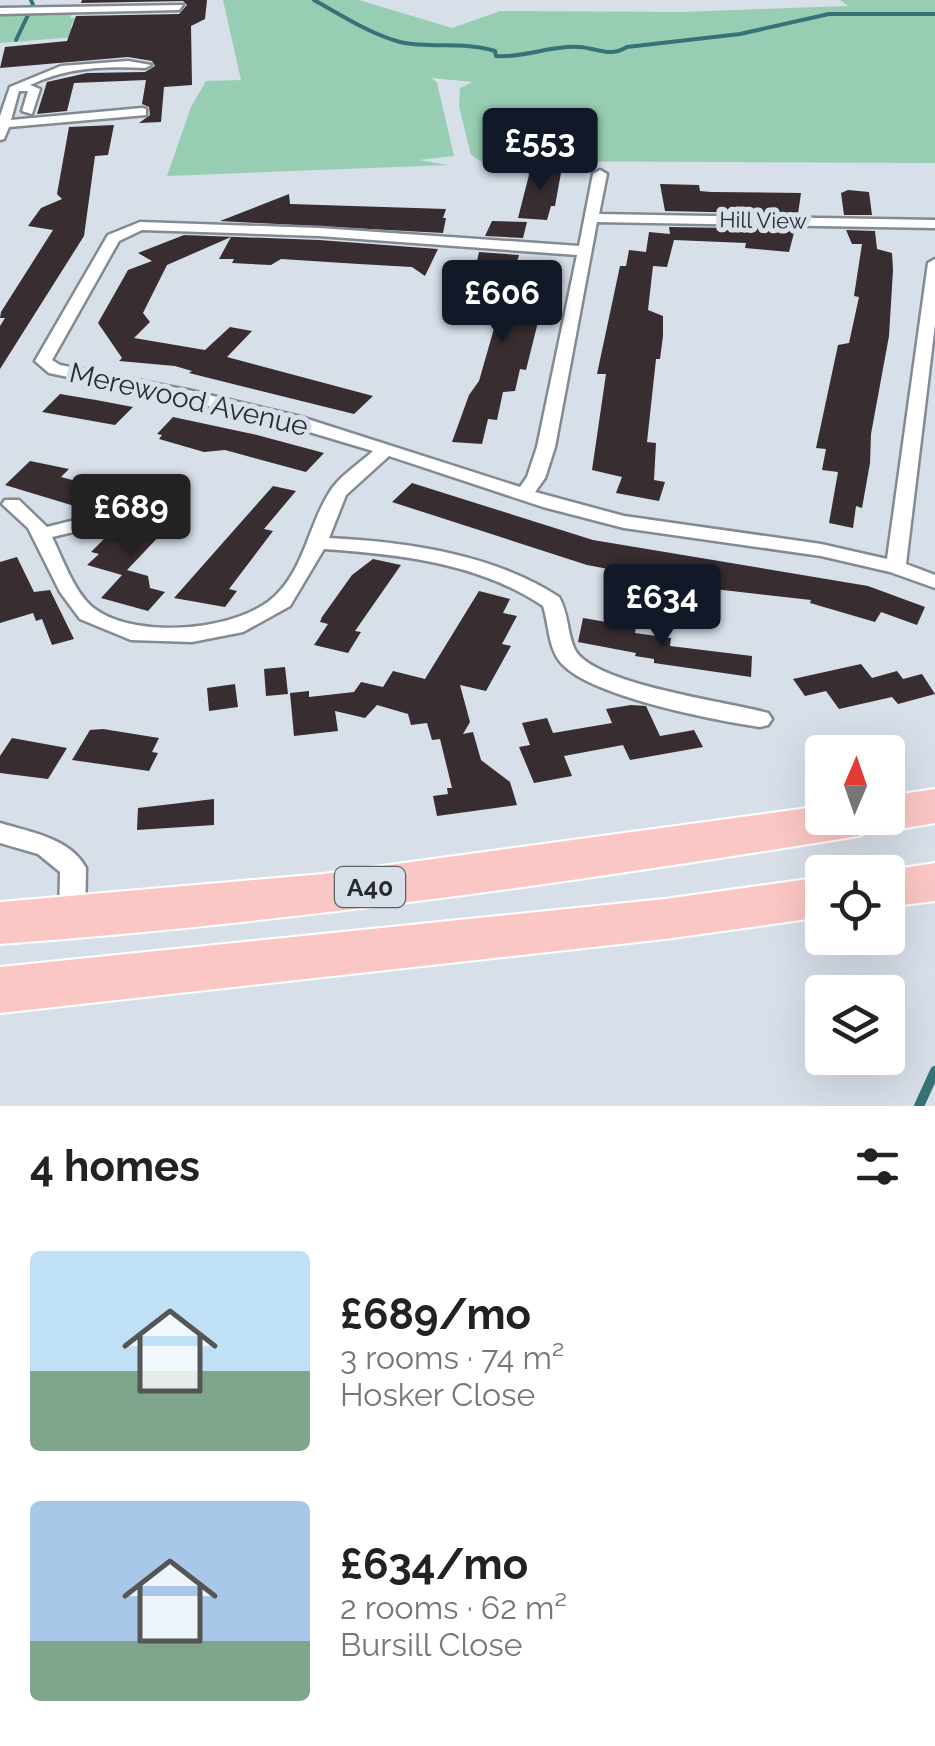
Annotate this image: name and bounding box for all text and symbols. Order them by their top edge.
pin: £553 [481,108,599,193]
text: £553 [505,122,575,159]
street label: Hill View [719,206,807,234]
pin: £606 [443,260,561,345]
text: £606 [464,274,540,311]
street label: Merewood Avenue [66,356,311,443]
pin: £689 [72,474,190,559]
text: £689 [93,488,169,525]
pin: £634 [603,564,721,649]
text: £634 [626,578,698,615]
north arrow [805,735,905,835]
map controls [805,735,905,1075]
button: locate [805,855,905,955]
road number: A40 [335,867,405,907]
button: layers [805,975,905,1075]
icon: filters [850,1139,905,1194]
text: 4 homes [30,1142,200,1191]
text: £689/mo [340,1290,531,1339]
icon: home [110,1291,230,1411]
text: 3 rooms · 74 m² [340,1339,564,1376]
text: Hosker Close [340,1376,535,1413]
text: £634/mo [340,1540,528,1589]
icon: home [110,1541,230,1661]
text: 2 rooms · 62 m² [340,1589,567,1626]
text: Bursill Close [340,1626,523,1663]

